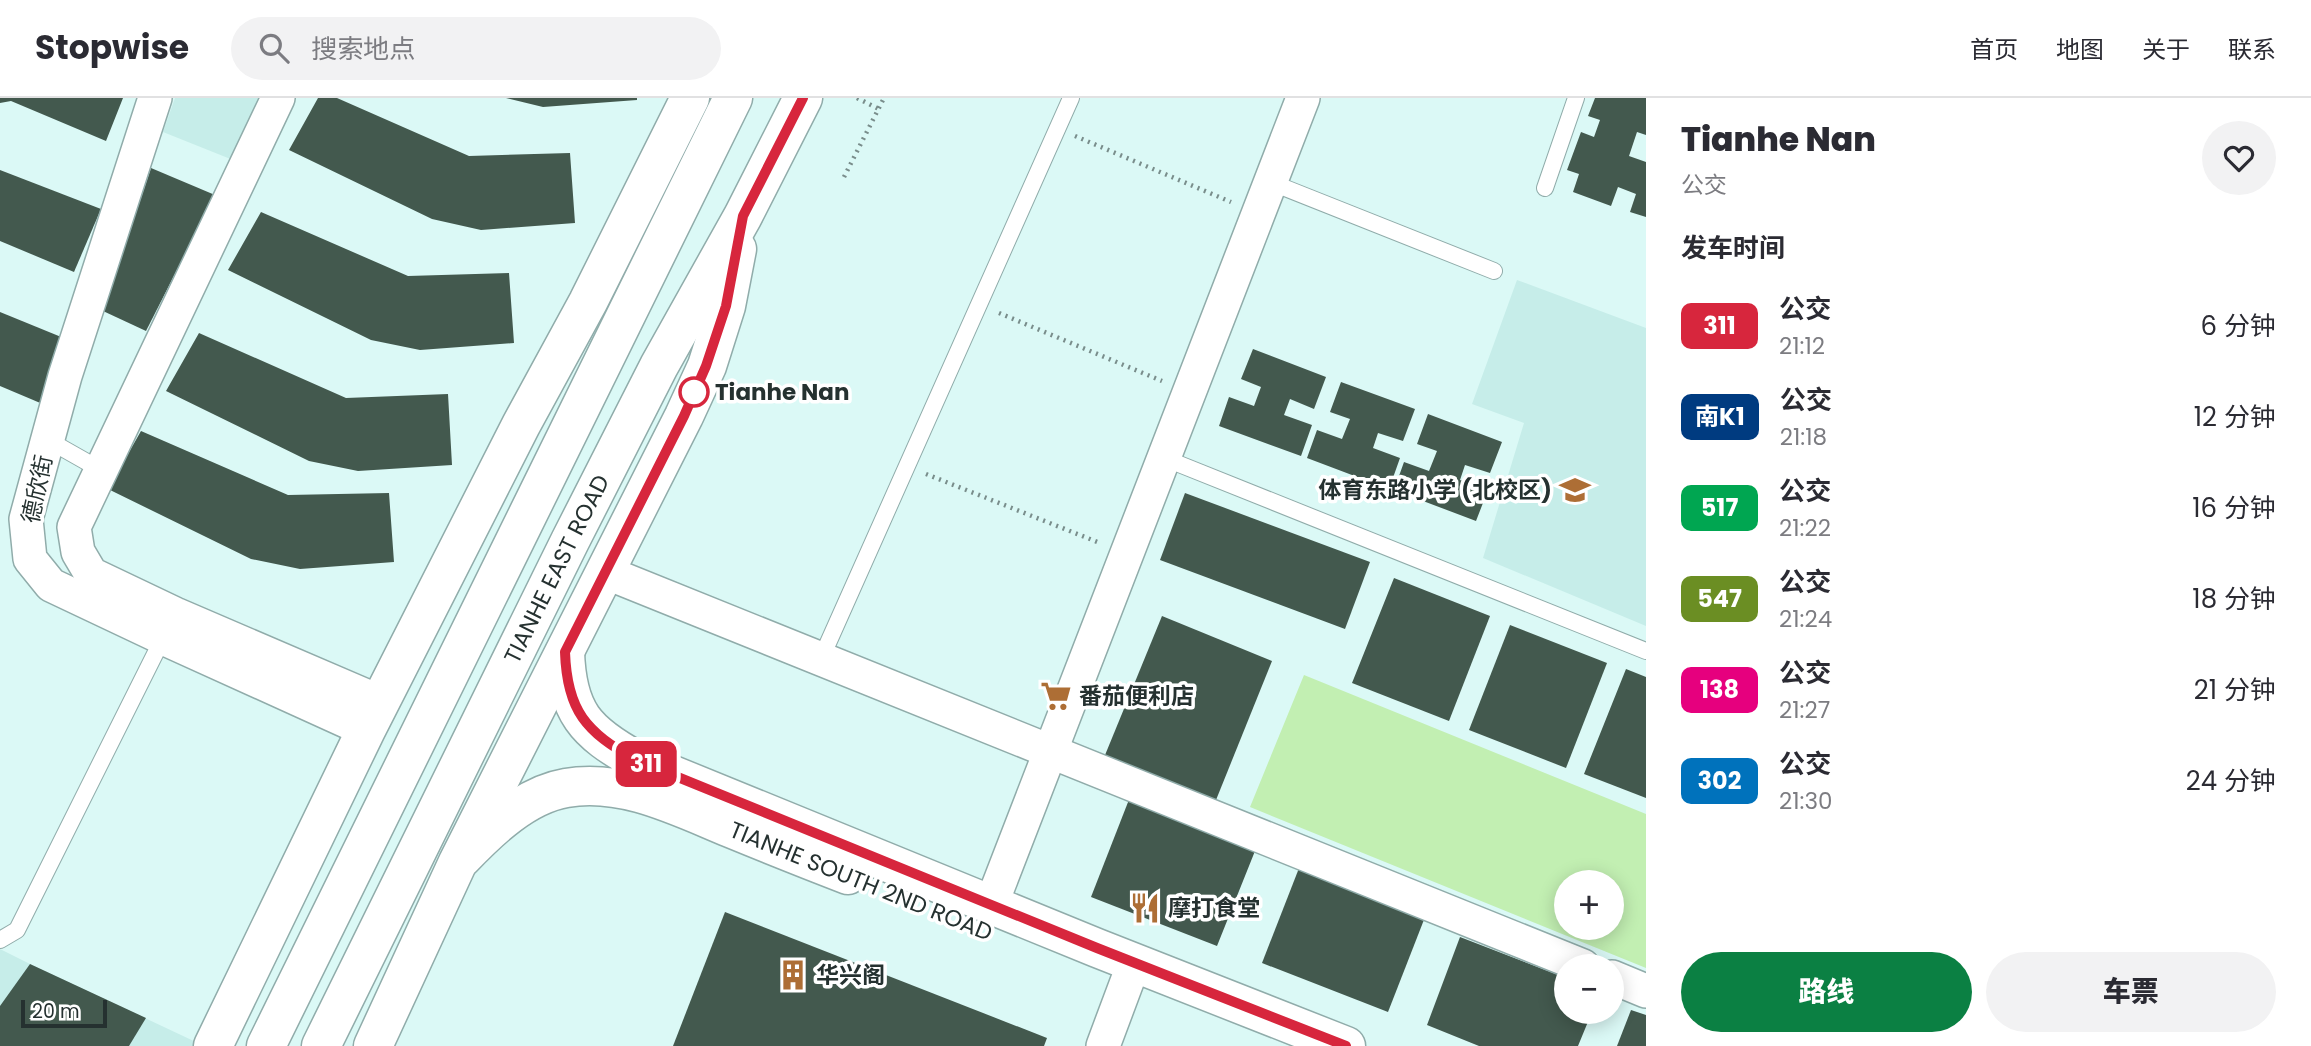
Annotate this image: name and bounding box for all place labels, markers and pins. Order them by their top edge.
place label: Tianhe Nan [715,376,849,408]
marker: Tianhe Nan [679,377,709,407]
school or university icon: 体育东路小学 (北校区) [1558,473,1592,507]
place label: 体育东路小学 (北校区) [1318,474,1552,506]
supermarket icon: 番茄便利店 [1039,679,1073,713]
place label: 番茄便利店 [1079,680,1194,712]
restaurant icon: 摩打食堂 [1128,891,1162,925]
place label: 摩打食堂 [1168,892,1260,924]
building icon: 华兴阁 [776,958,810,992]
place label: 华兴阁 [816,959,885,991]

